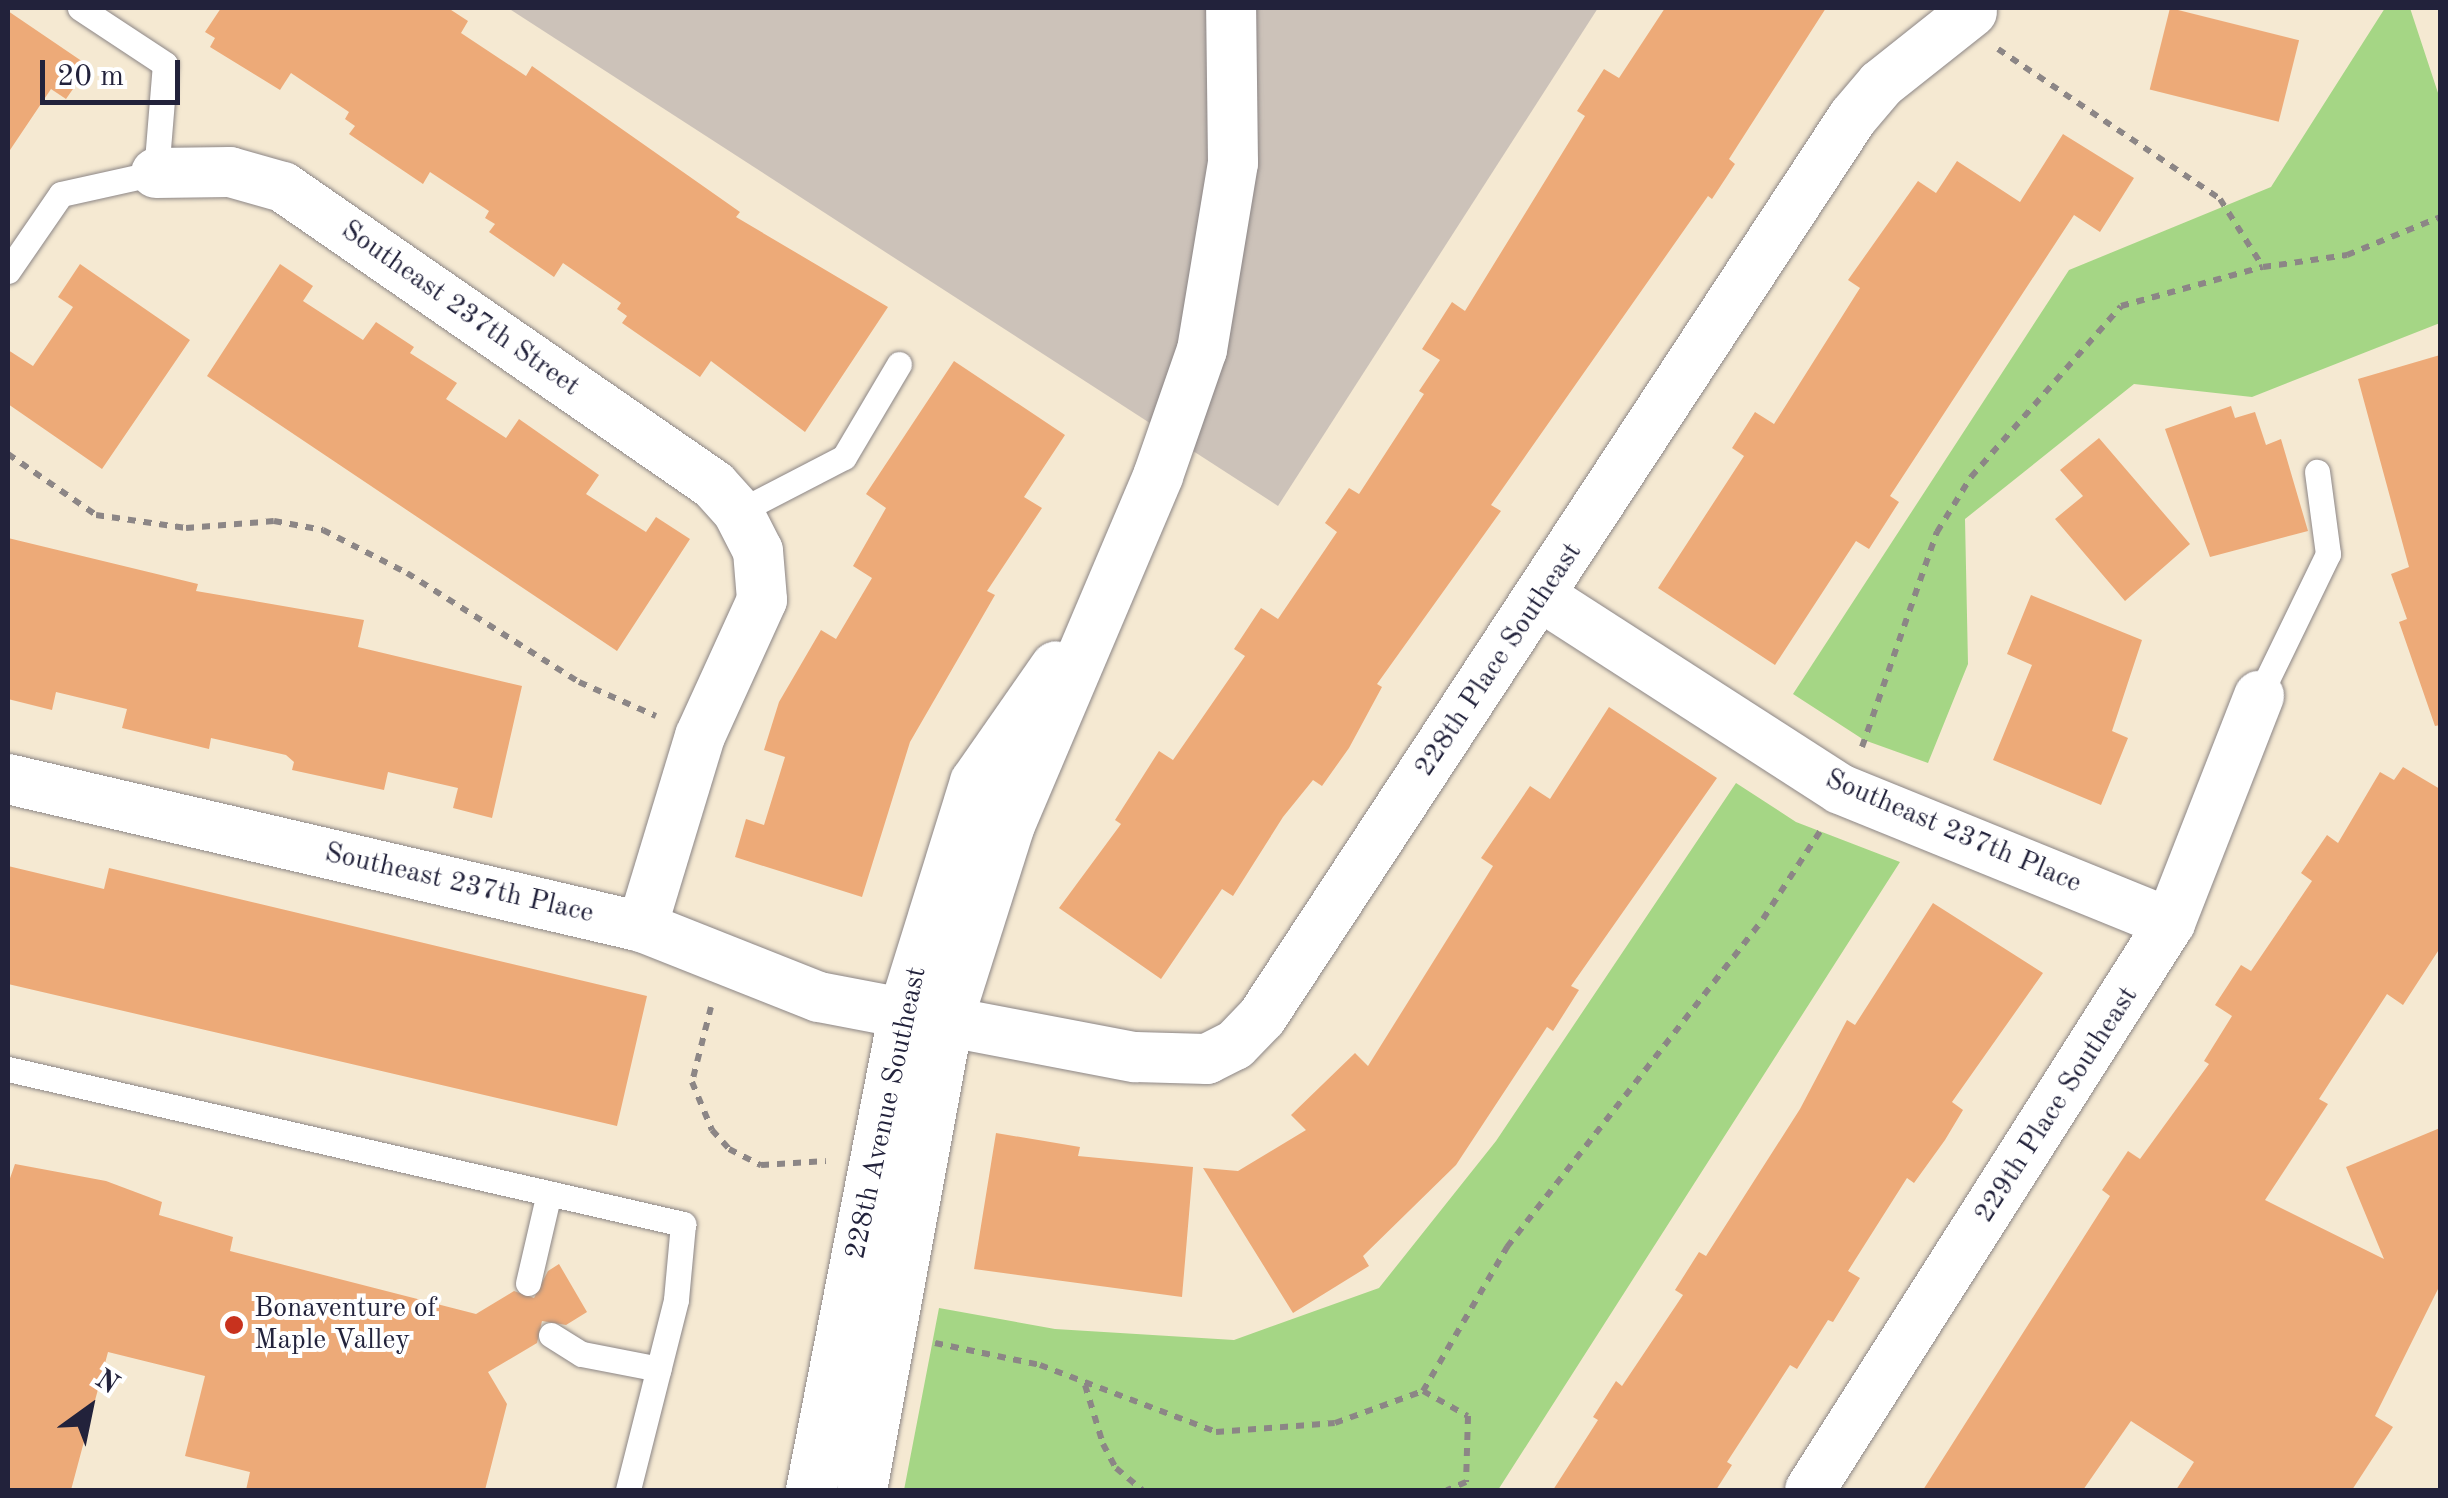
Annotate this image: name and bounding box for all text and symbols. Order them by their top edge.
scale bar [45,40,185,102]
text: 20 m [57,62,124,92]
street label: Southeast 237th Street [334,214,586,404]
street label: 228th Place Southeast [1408,537,1590,783]
street label: Southeast 237th Place [1820,763,2086,901]
street label: Southeast 237th Place [321,837,597,931]
street label: 228th Avenue Southeast [840,964,934,1262]
street label: 229th Place Southeast [1968,981,2146,1229]
place label: Bonaventure of Maple Valley [254,1292,437,1358]
marker: Bonaventure of Maple Valley [223,1314,245,1336]
north arrow [40,1358,140,1458]
text: N [90,1365,123,1400]

